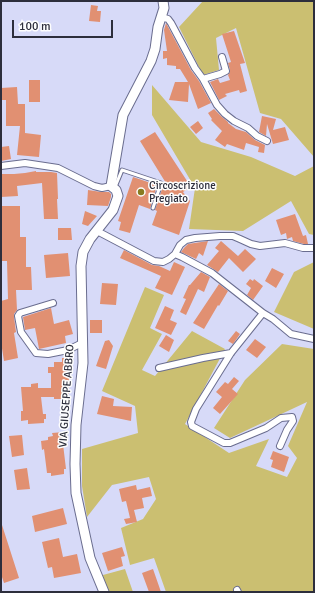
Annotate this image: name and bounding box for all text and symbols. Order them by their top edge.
scale bar [14,12,115,38]
text: 100 m [19,19,51,34]
place label: Circoscrizione Pregiato [149,179,216,205]
marker: Circoscrizione Pregiato [136,187,146,197]
street label: VIA GIUSEPPE ABBRO [57,344,77,448]

